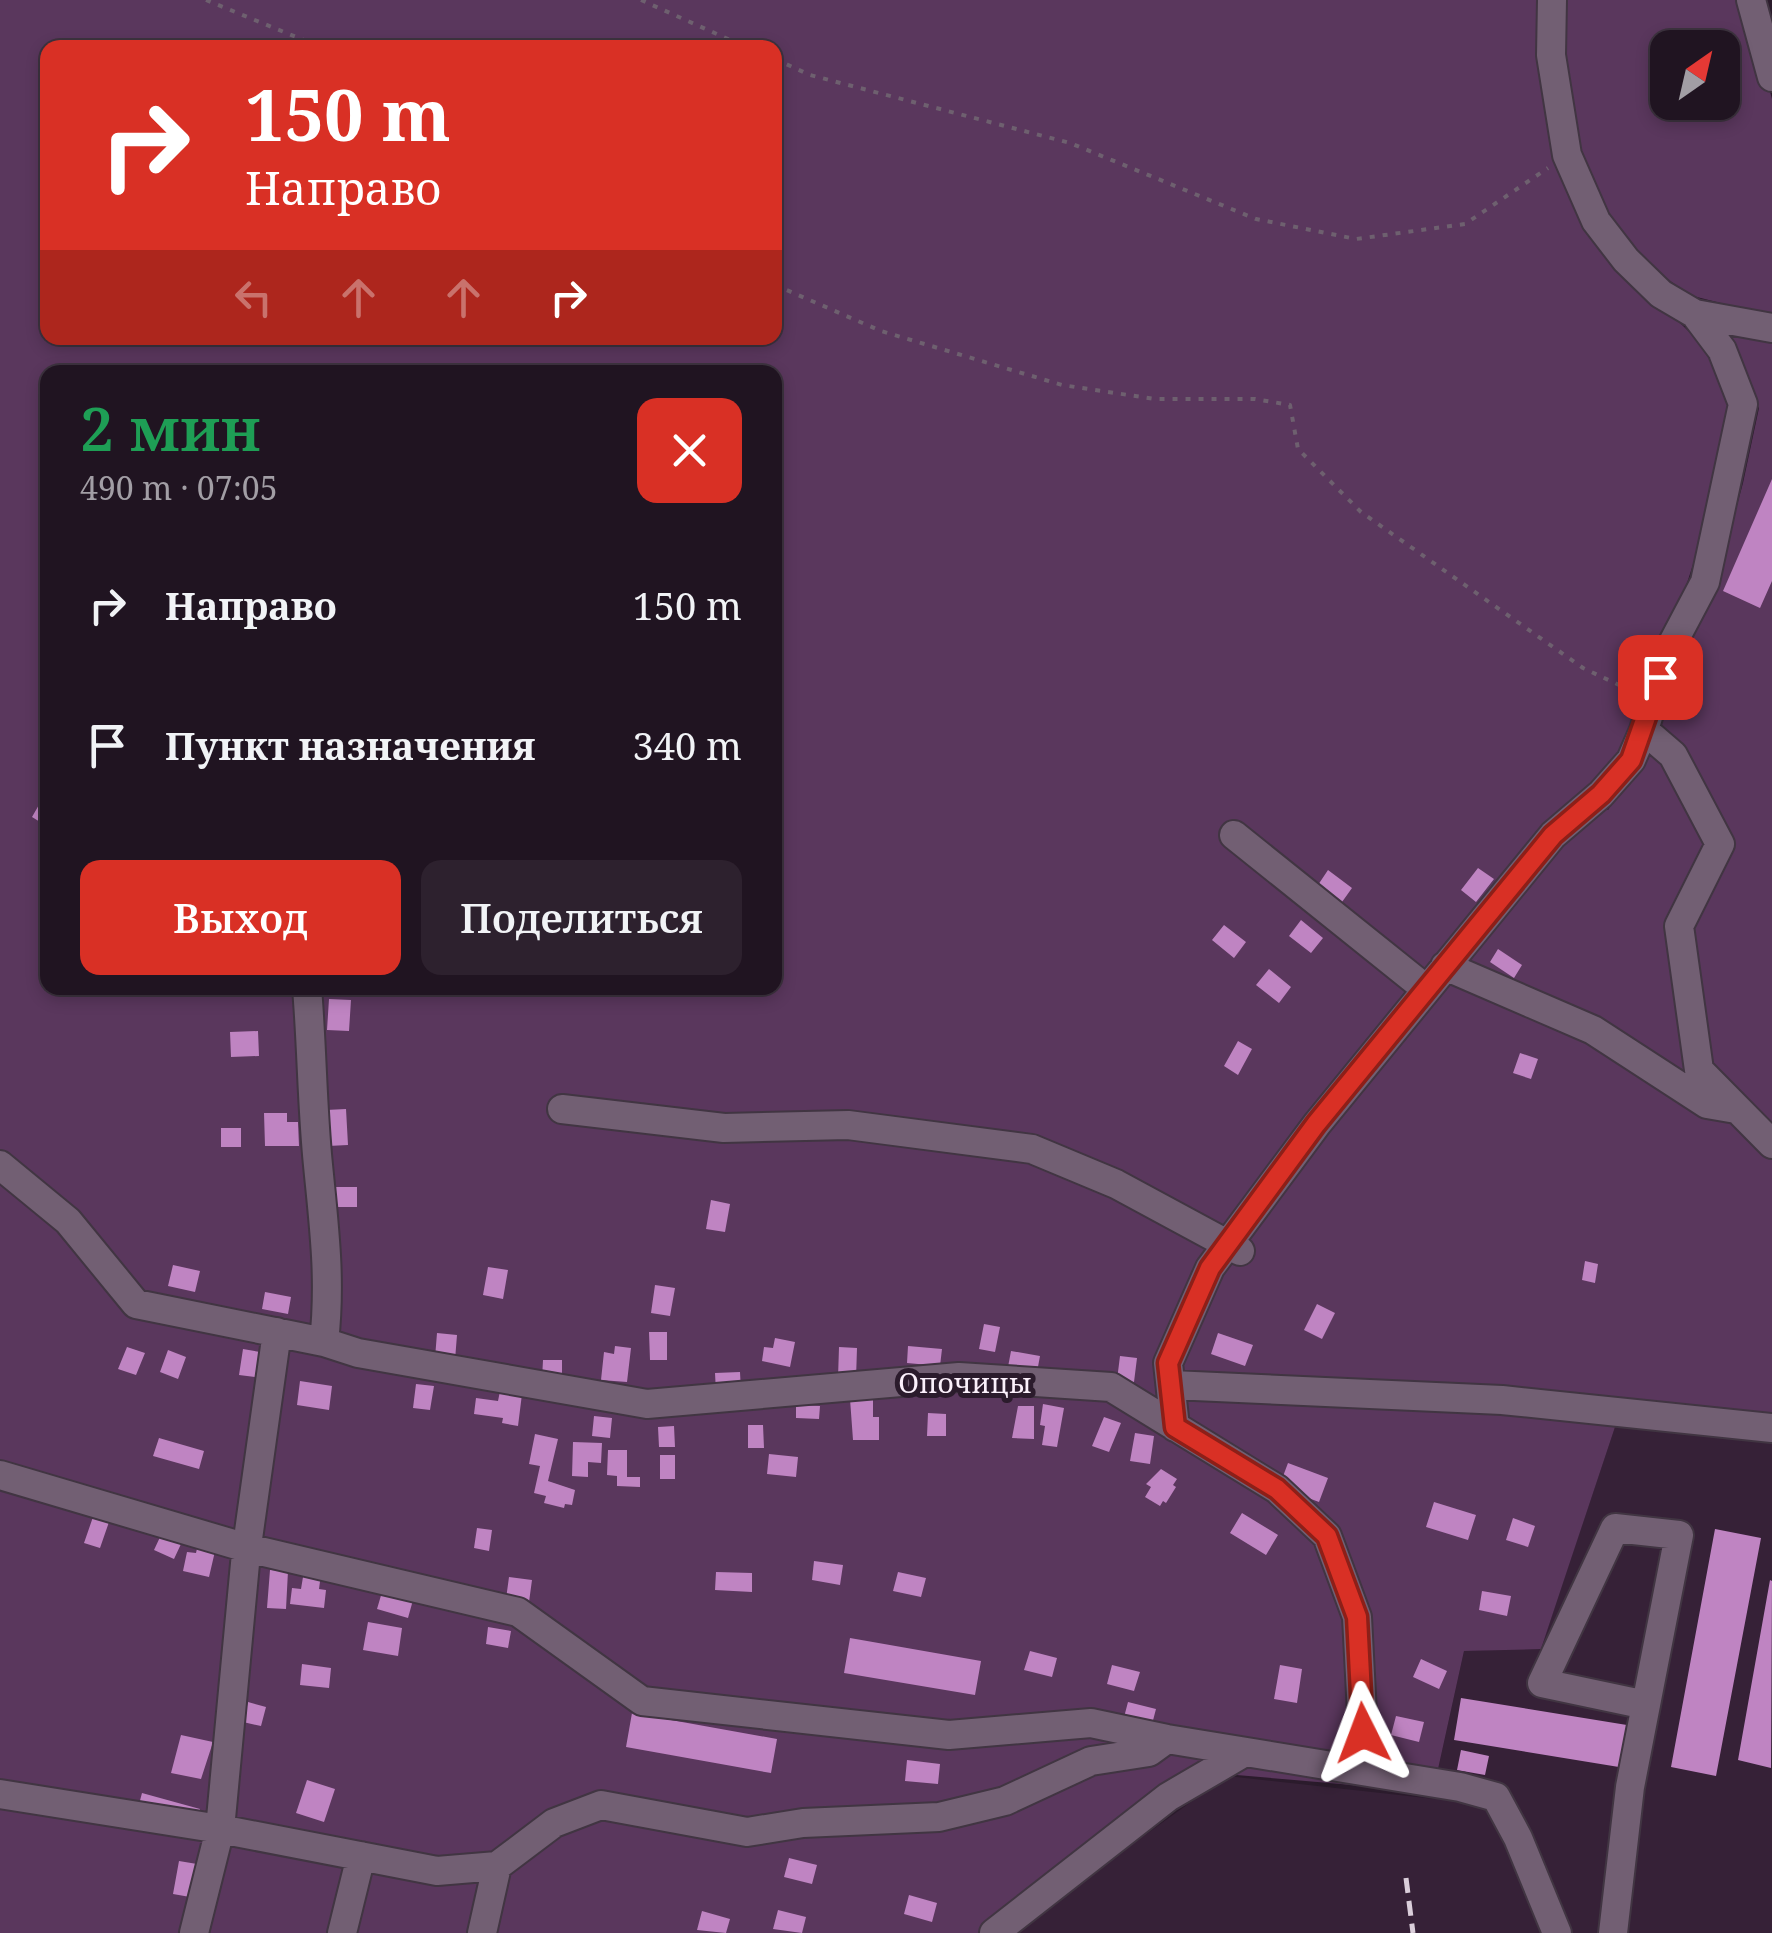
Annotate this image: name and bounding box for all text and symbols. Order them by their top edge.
north arrow [1650,30,1740,120]
map controls [1650,30,1740,120]
text: 150 m [245,66,451,162]
icon: right [80,80,210,210]
text: Направо [245,157,441,218]
icon: left [226,270,281,325]
icon: ahead [331,270,386,325]
icon: ahead [436,270,491,325]
icon: right [541,270,596,325]
text: 2 мин [80,387,261,469]
button: close [637,398,742,503]
text: 490 m · 07:05 [80,466,278,509]
icon: right [80,578,135,633]
text: Направо [165,579,337,631]
text: 150 m [632,579,742,631]
pin [1618,635,1703,720]
icon: arrive [1633,650,1688,705]
icon: arrive [80,718,135,773]
text: Пункт назначения [165,719,535,771]
text: 340 m [632,719,742,771]
button: Выход [80,860,401,975]
button: Поделиться [421,860,742,975]
street label: Опочицы [898,1363,1032,1401]
position arrow [1311,1681,1415,1785]

